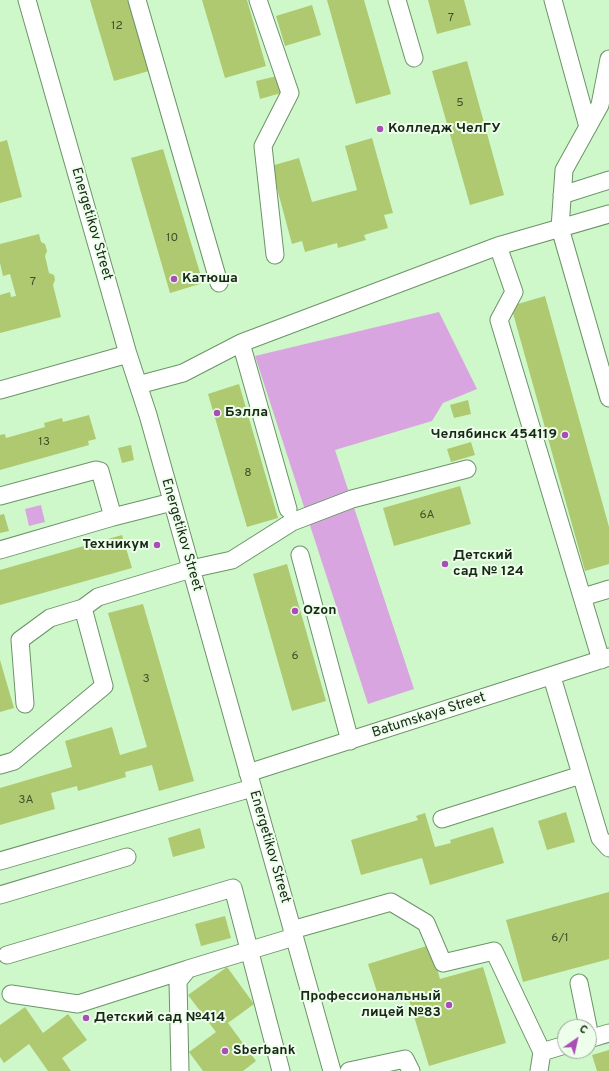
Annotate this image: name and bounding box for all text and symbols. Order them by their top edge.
house number: 7 [448,12,454,26]
house number: 12 [111,20,123,34]
house number: 5 [456,97,464,111]
place label: Колледж ЧелГУ [388,121,501,137]
marker: Колледж ЧелГУ [375,124,385,134]
street label: Energetikov Street [67,166,115,282]
house number: 10 [166,232,178,246]
place label: Катюша [182,271,238,287]
marker: Катюша [169,274,179,284]
house number: 7 [30,276,36,290]
place label: Бэлла [225,405,268,421]
marker: Бэлла [212,408,222,418]
place label: Челябинск 454119 [431,427,557,443]
marker: Челябинск 454119 [560,430,570,440]
house number: 13 [38,436,50,450]
house number: 8 [244,467,252,481]
street label: Energetikov Street [157,477,205,593]
house number: 6А [419,509,435,523]
place label: Техникум [82,537,149,553]
marker: Техникум [152,540,162,550]
place label: Детский сад № 124 [453,548,524,580]
marker: Детский сад № 124 [440,559,450,569]
place label: Ozon [303,603,336,619]
marker: Ozon [290,606,300,616]
house number: 6 [291,650,299,664]
house number: 3 [142,673,150,687]
street label: Batumskaya Street [370,690,488,742]
street label: Energetikov Street [245,789,293,905]
house number: 3А [18,794,34,808]
house number: 6/1 [551,932,569,946]
place label: Профессиональный лицей №83 [300,989,441,1022]
marker: Профессиональный лицей №83 [444,1000,454,1010]
place label: Детский сад №414 [94,1010,225,1026]
marker: Детский сад №414 [81,1013,91,1023]
north arrow [557,1019,597,1059]
text: С [576,1022,590,1038]
place label: Sberbank [233,1043,295,1059]
marker: Sberbank [220,1046,230,1056]

